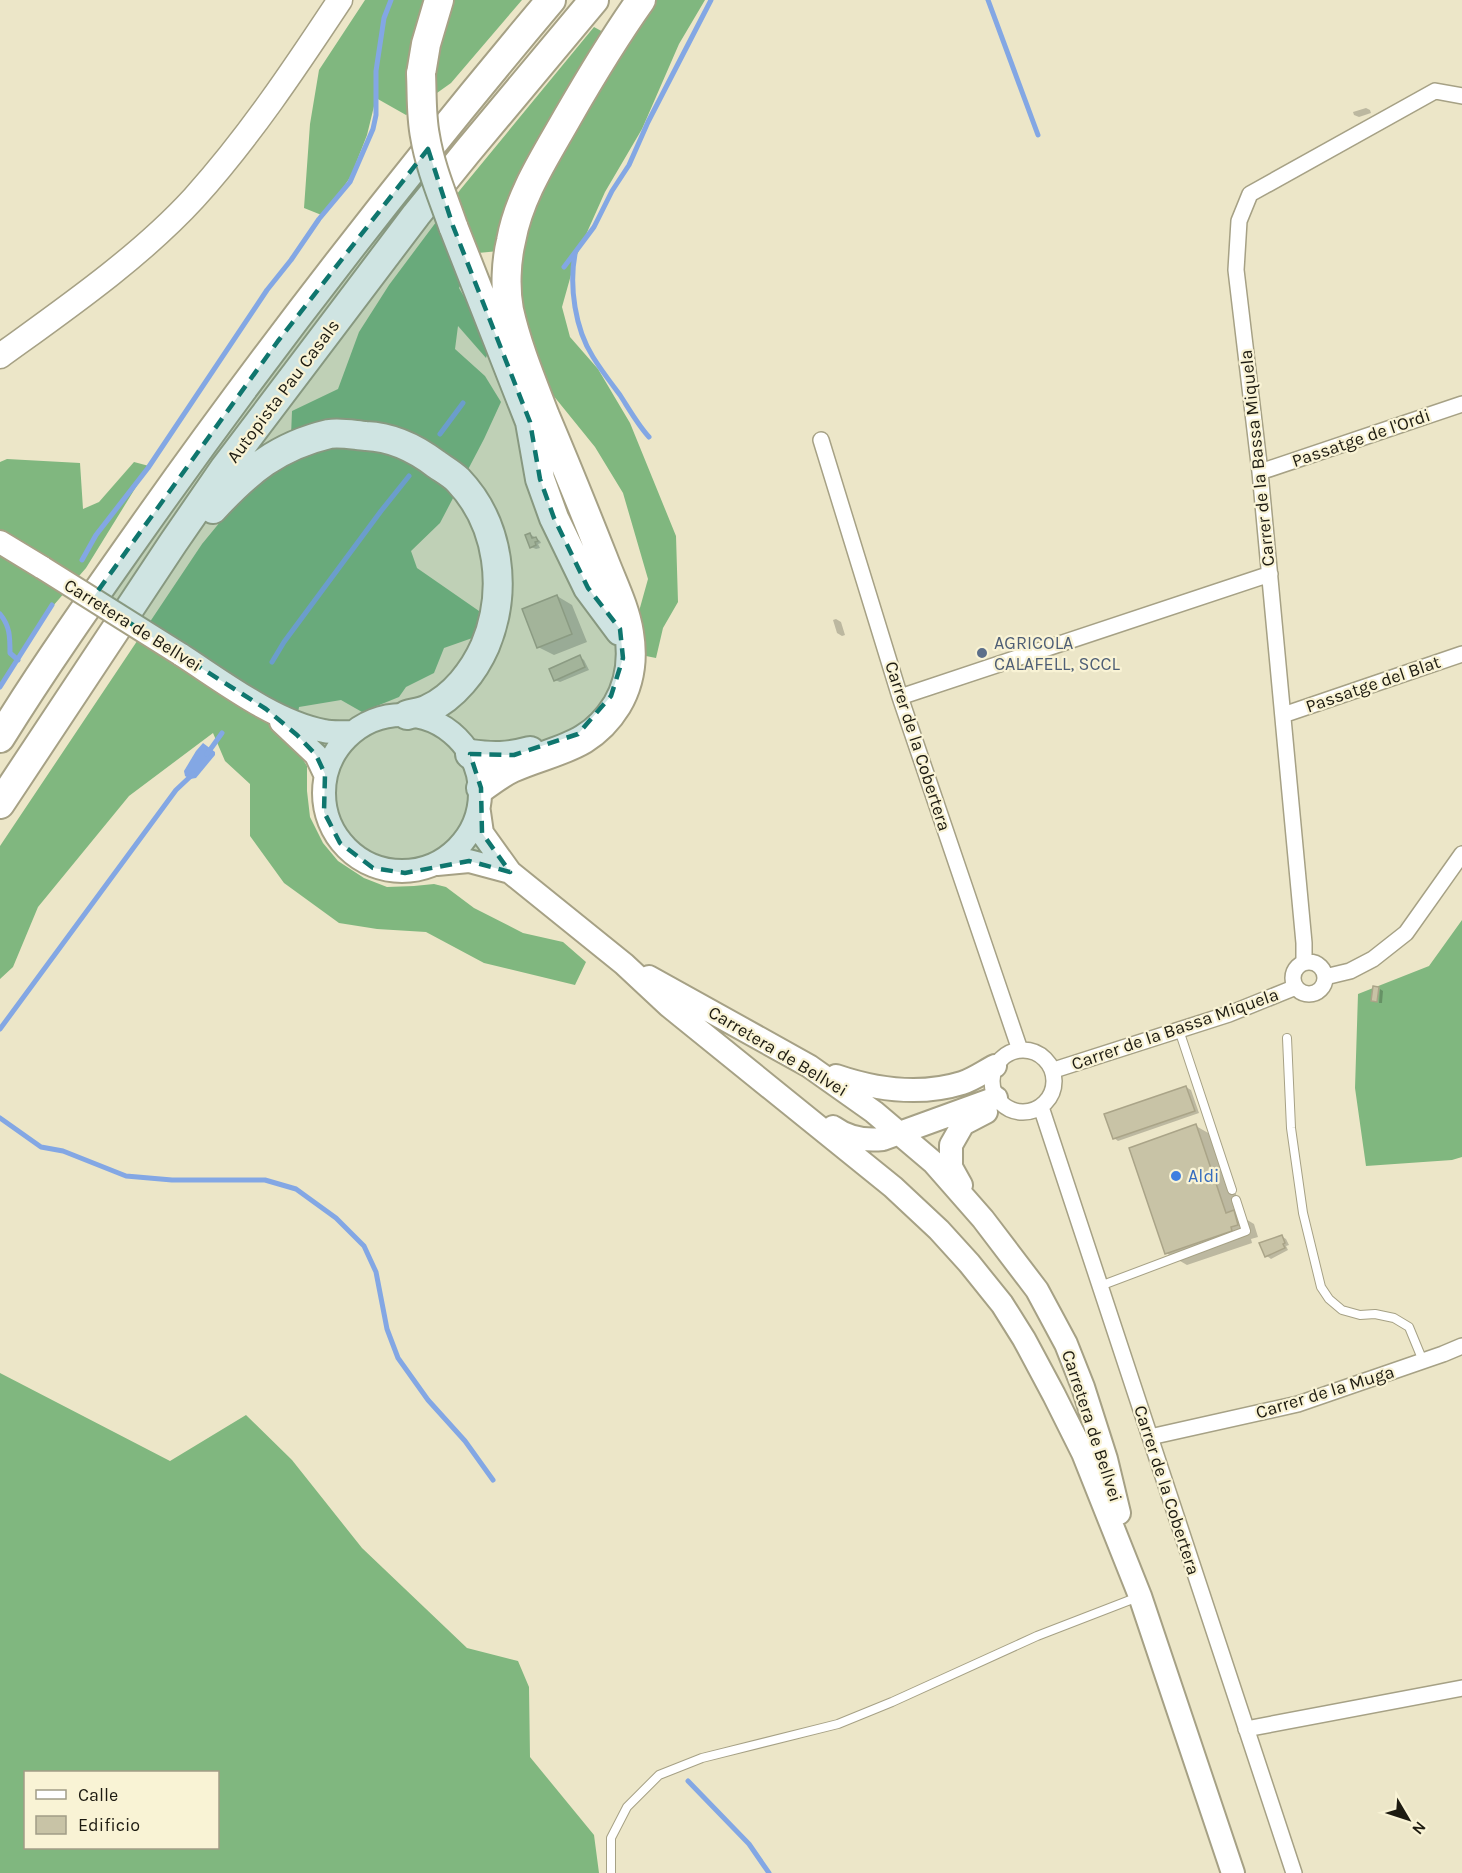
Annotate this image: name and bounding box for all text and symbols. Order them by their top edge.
street label: Autopista Pau Casals [222,315,344,467]
street label: Carrer de la Bassa Miquela [1235,349,1279,567]
street label: Passatge de l'Ordi [1289,404,1433,472]
street label: Carretera de Bellvei [60,574,206,676]
place label: AGRICOLA CALAFELL, SCCL [994,632,1120,675]
marker: AGRICOLA CALAFELL, SCCL [975,646,989,660]
street label: Passatge del Blat [1303,651,1444,717]
street label: Carrer de la Cobertera [880,658,956,834]
street label: Carrer de la Bassa Miquela [1068,983,1282,1075]
street label: Carretera de Bellvei [705,1001,851,1101]
place label: Aldi [1188,1165,1219,1187]
marker: Aldi [1169,1169,1183,1183]
street label: Carretera de Bellvei [1057,1347,1127,1505]
street label: Carrer de la Muga [1253,1360,1397,1424]
street label: Carrer de la Cobertera [1129,1402,1205,1578]
legend [24,1771,219,1849]
text: Calle [78,1784,118,1806]
north arrow [1378,1789,1438,1849]
text: Edificio [78,1814,140,1836]
text: N [1408,1818,1430,1839]

